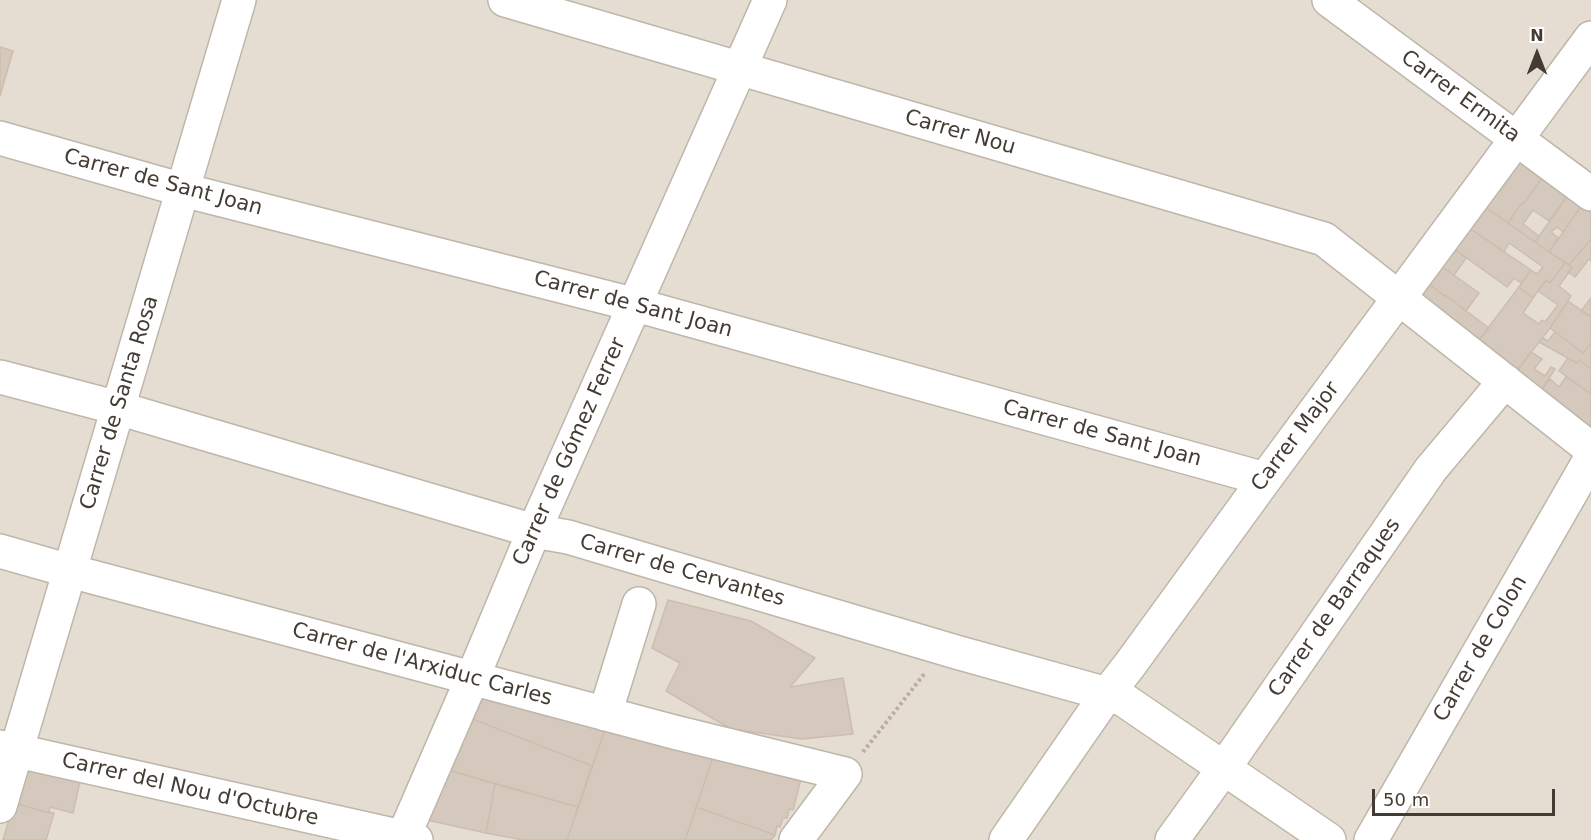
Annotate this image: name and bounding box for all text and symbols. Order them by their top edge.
north arrow [1507,24,1567,84]
text: N [1530,26,1544,45]
street label: Carrer Ermita [1396,45,1524,149]
street label: Carrer Nou [902,105,1018,161]
street label: Carrer de Sant Joan [61,144,265,222]
street label: Carrer de Sant Joan [531,266,735,344]
street label: Carrer de Santa Rosa [75,293,165,513]
street label: Carrer de Gómez Ferrer [508,334,632,570]
street label: Carrer Major [1247,377,1345,497]
street label: Carrer de Sant Joan [1000,395,1204,473]
street label: Carrer de Barraques [1264,514,1406,702]
street label: Carrer de Cervantes [577,530,787,612]
street label: Carrer de Colon [1429,571,1533,727]
street label: Carrer de l'Arxiduc Carles [289,618,555,712]
street label: Carrer del Nou d'Octubre [59,748,321,832]
scale bar [1375,777,1558,815]
text: 50 m [1383,789,1429,810]

